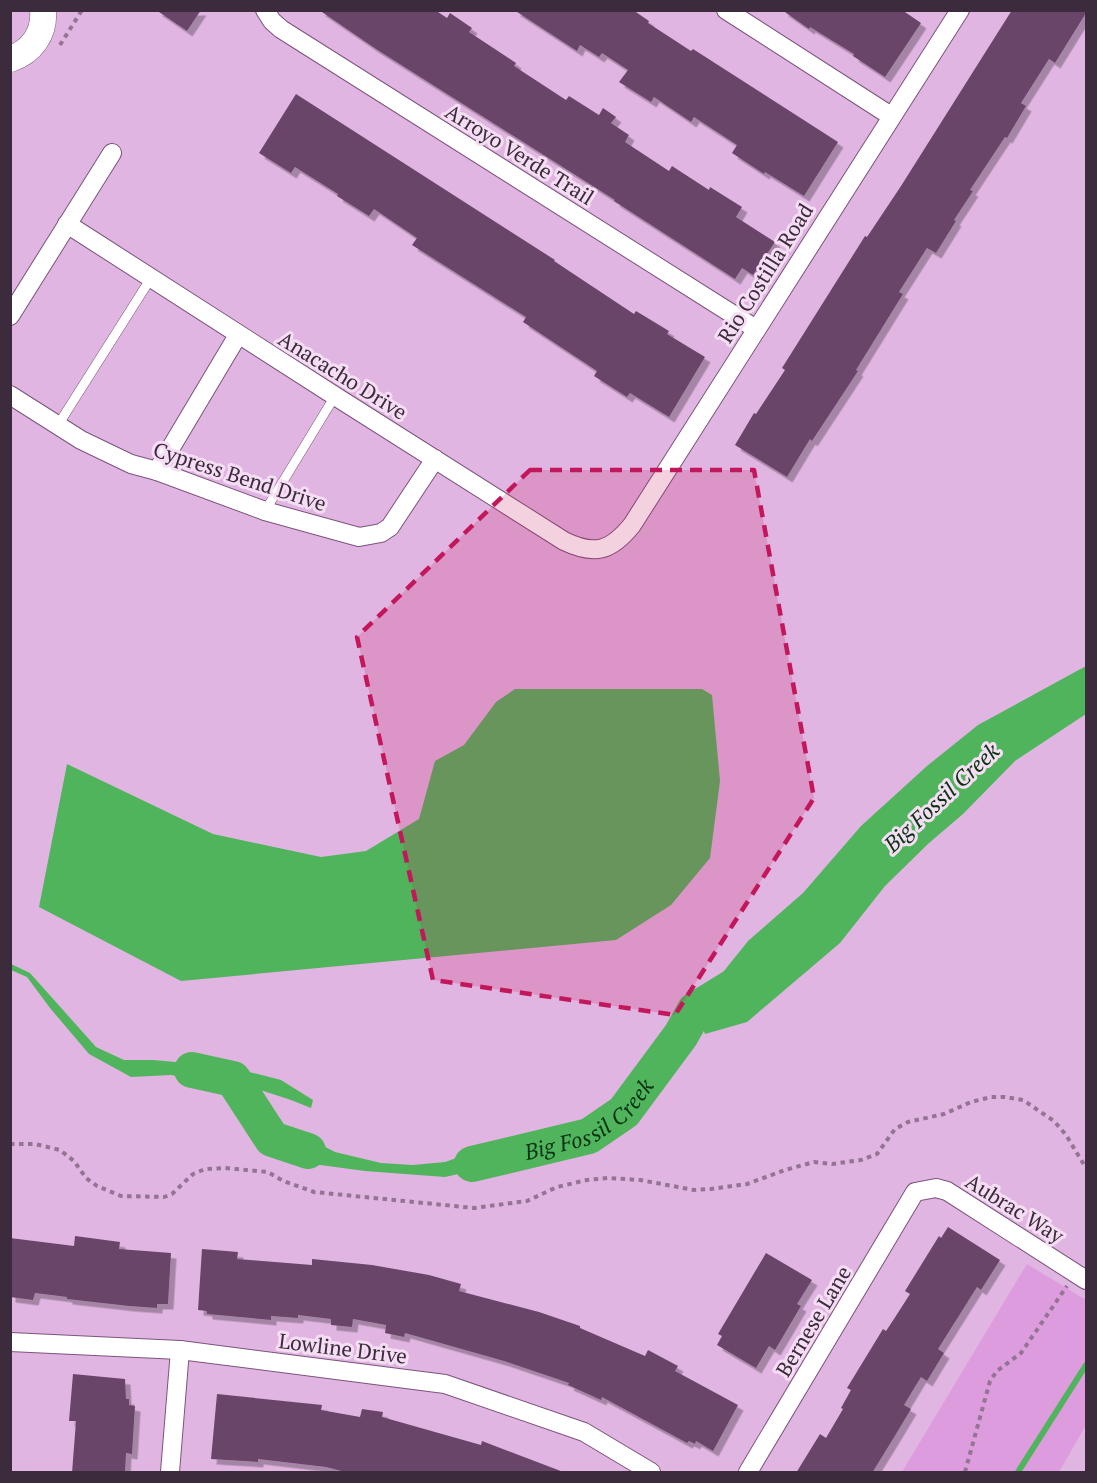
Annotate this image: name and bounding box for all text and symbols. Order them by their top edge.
street label: Arroyo Verde Trail [440,97,600,211]
street label: Rio Costilla Road [711,198,819,348]
street label: Anacacho Drive [273,324,413,426]
street label: Cypress Bend Drive [150,435,330,517]
water label: Big Fossil Creek [876,736,1005,859]
water label: Big Fossil Creek [520,1072,659,1166]
street label: Aubrac Way [961,1167,1070,1249]
street label: Bernese Lane [769,1260,857,1382]
street label: Lowline Drive [277,1326,409,1370]

